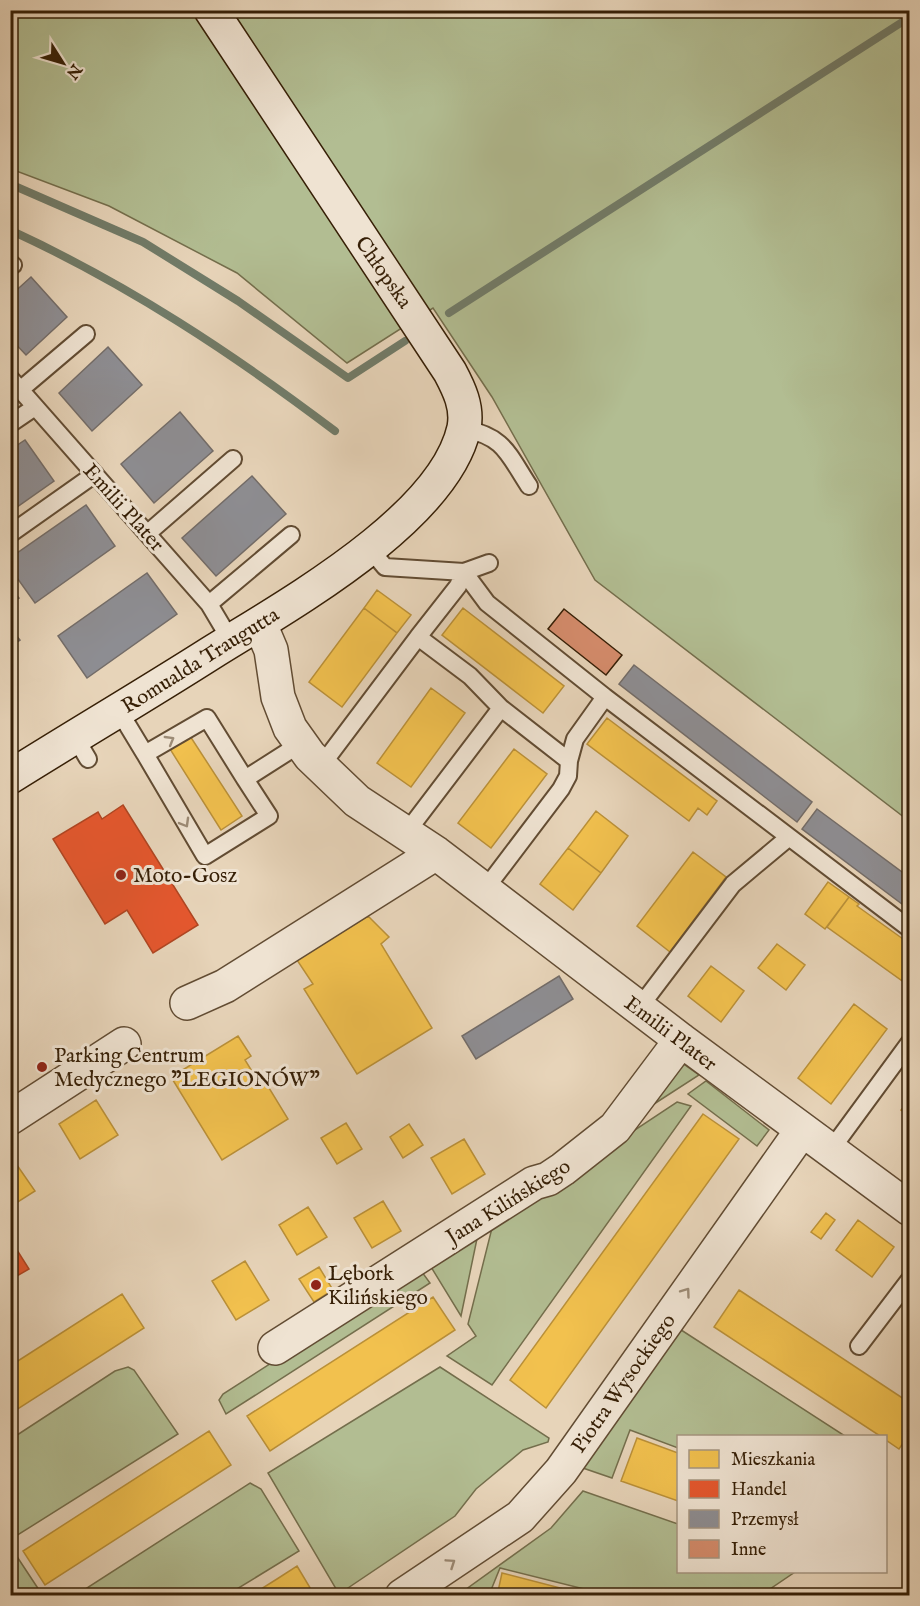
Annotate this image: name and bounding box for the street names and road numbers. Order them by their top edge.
street label: Chłopska [348,231,418,315]
street label: Emilii Plater [76,458,170,558]
street label: Romualda Traugutta [117,601,285,721]
street label: Emilii Plater [618,990,722,1078]
street label: Jana Kilińskiego [440,1153,576,1252]
street label: Piotra Wysockiego [566,1309,682,1459]

